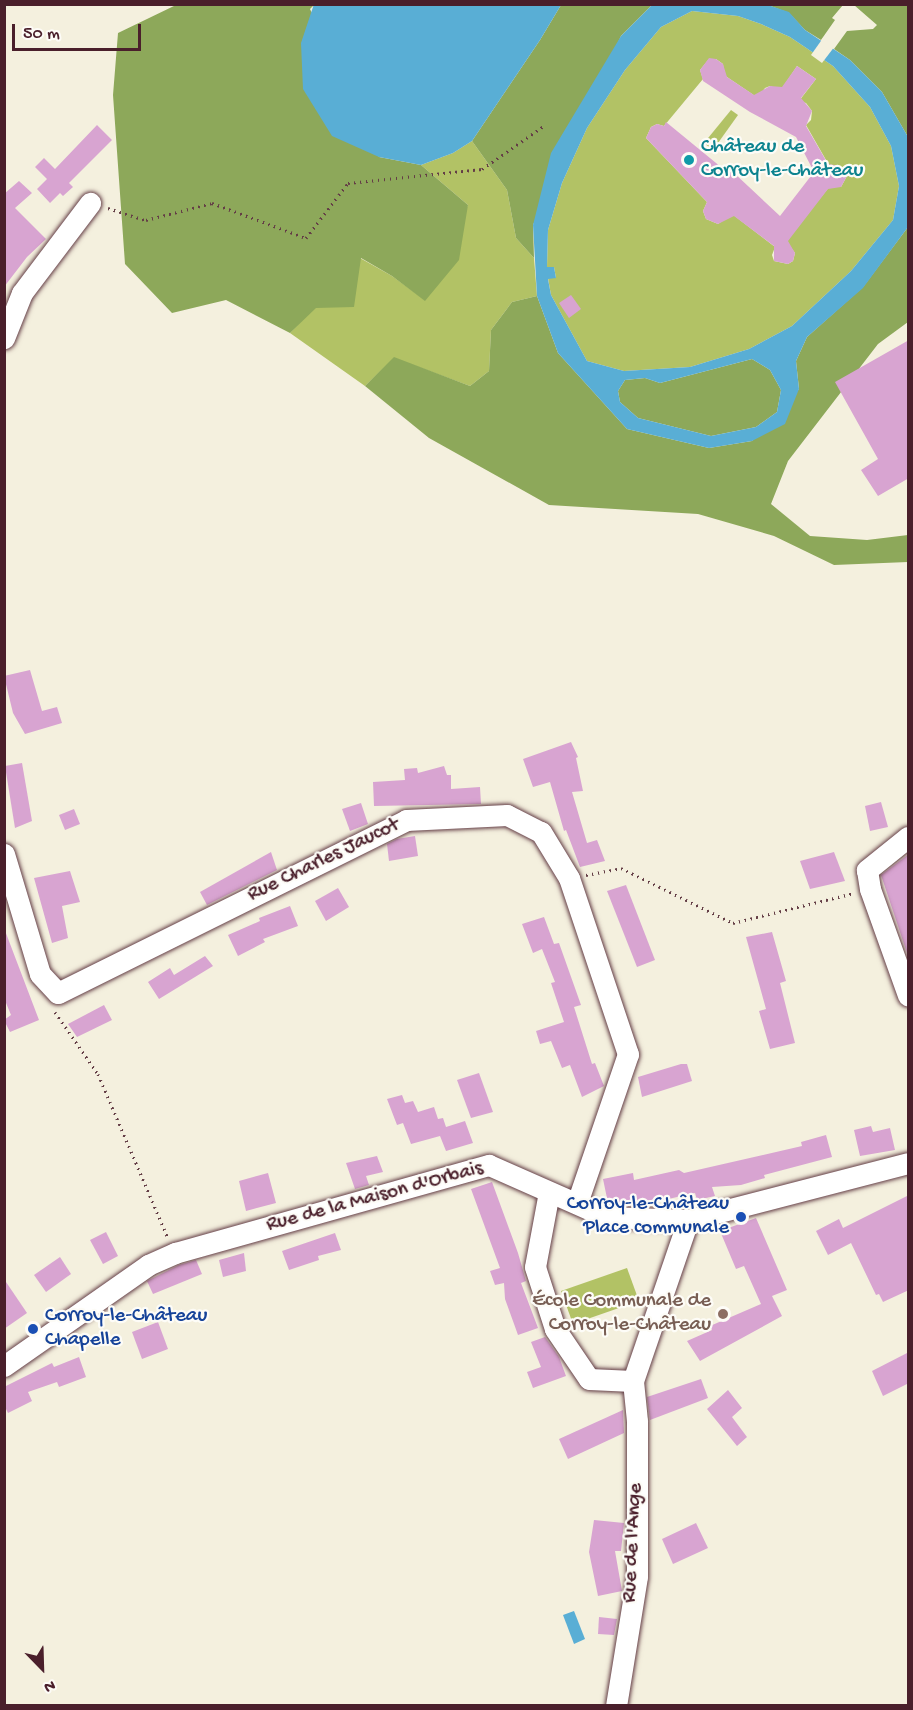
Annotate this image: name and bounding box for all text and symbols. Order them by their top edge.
scale bar [15,12,144,50]
text: 50 m [23,24,60,45]
place label: Château de Corroy-le-Château [701,135,863,185]
marker: Château de Corroy-le-Château [682,153,696,167]
street label: Rue Charles Jaucot [244,813,404,909]
street label: Rue de la Maison d'Orbais [264,1157,486,1239]
place label: Corroy-le-Château Place communale [567,1192,729,1242]
marker: Corroy-le-Château Place communale [734,1210,748,1224]
place label: École Communale de Corroy-le-Château [532,1289,711,1339]
place label: Corroy-le-Château Chapelle [45,1304,207,1354]
marker: École Communale de Corroy-le-Château [716,1307,730,1321]
marker: Corroy-le-Château Chapelle [26,1322,40,1336]
street label: Rue de l'Ange [618,1482,650,1604]
north arrow [12,1638,72,1698]
text: N [41,1674,58,1696]

